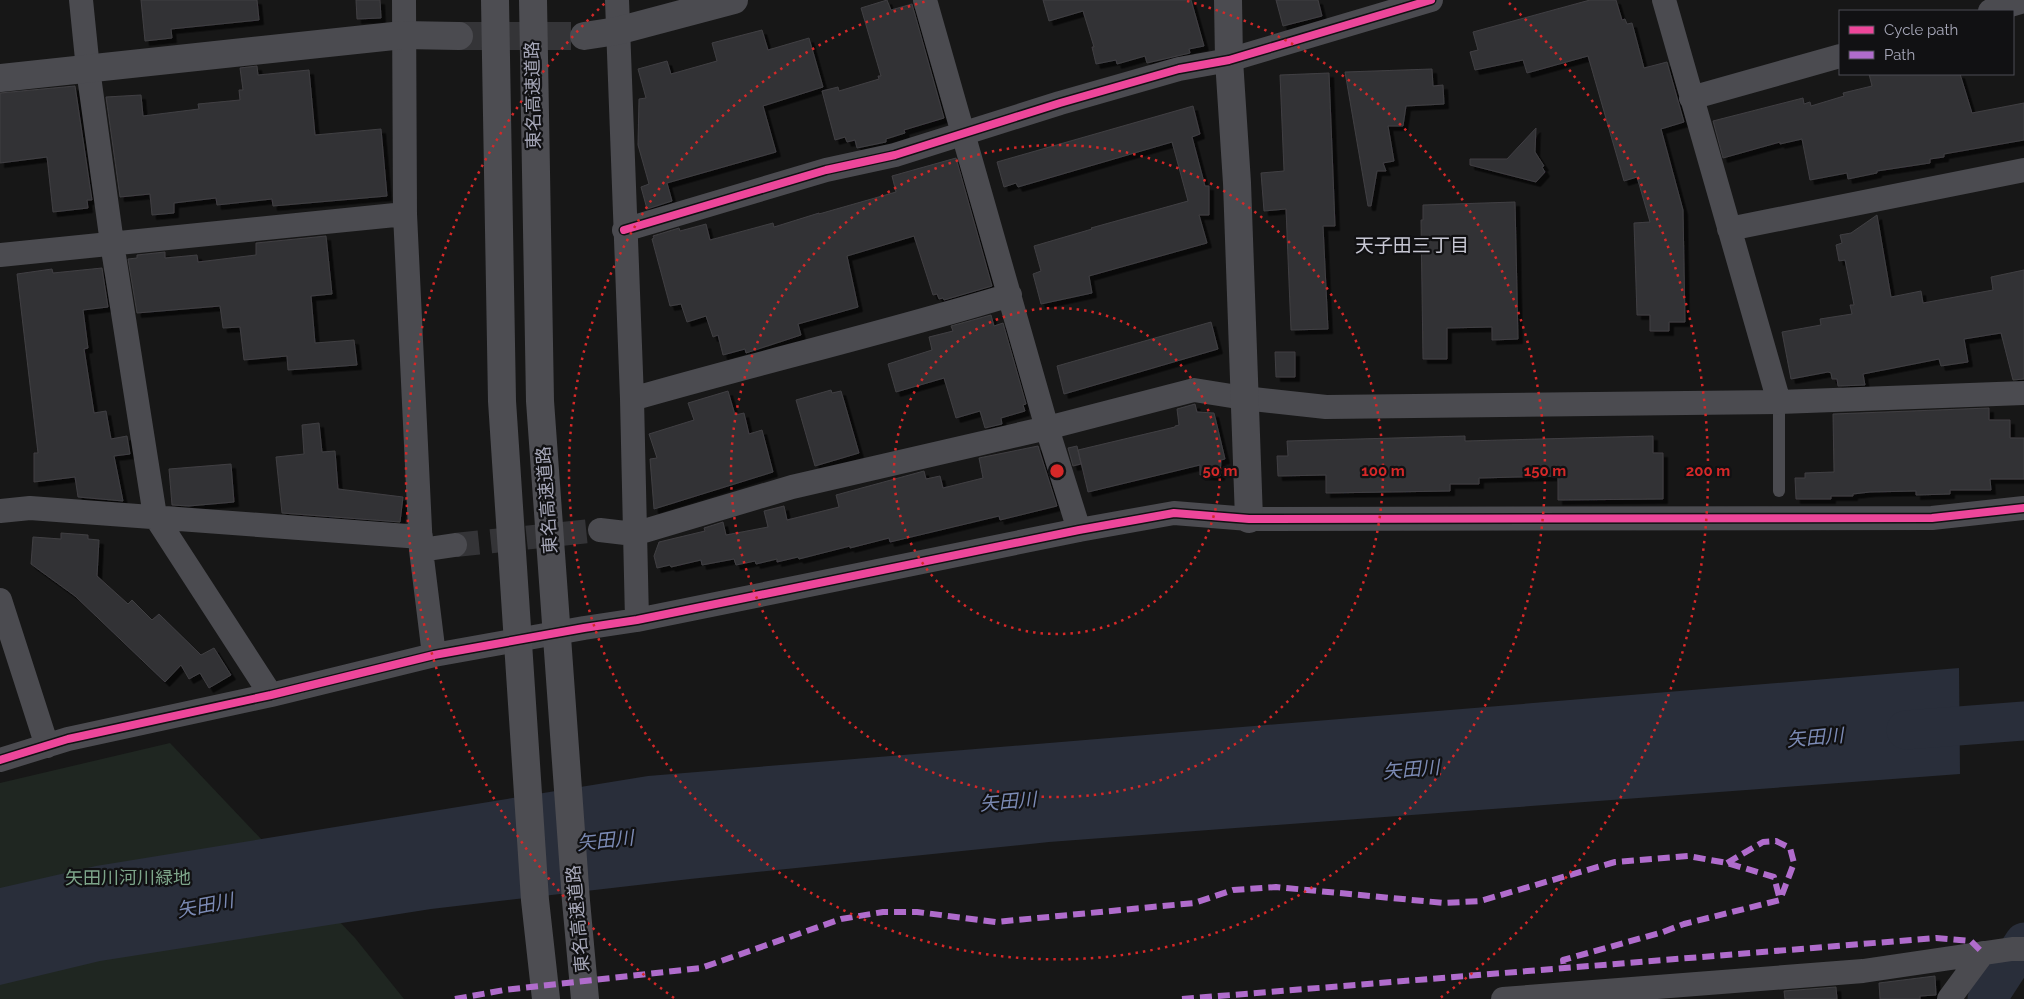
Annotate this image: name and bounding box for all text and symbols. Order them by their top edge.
legend [1839,10,2014,75]
text: Cycle path [1884,21,1958,39]
street label: 東名高速道路 [521,41,544,149]
text: Path [1884,46,1915,64]
district label: 天子田三丁目 [1355,234,1469,256]
street label: 東名高速道路 [532,445,561,555]
centre of rings [1048,462,1066,480]
text: 50 m [1202,462,1238,480]
text: 100 m [1361,462,1405,480]
text: 150 m [1524,462,1566,480]
text: 200 m [1686,462,1730,480]
water label: 矢田川 [1786,723,1846,750]
water label: 矢田川 [1382,755,1442,782]
water label: 矢田川 [979,787,1039,814]
water label: 矢田川 [575,826,636,854]
street label: 東名高速道路 [562,864,593,974]
park label: 矢田川河川緑地 [65,867,191,888]
water label: 矢田川 [175,888,237,921]

